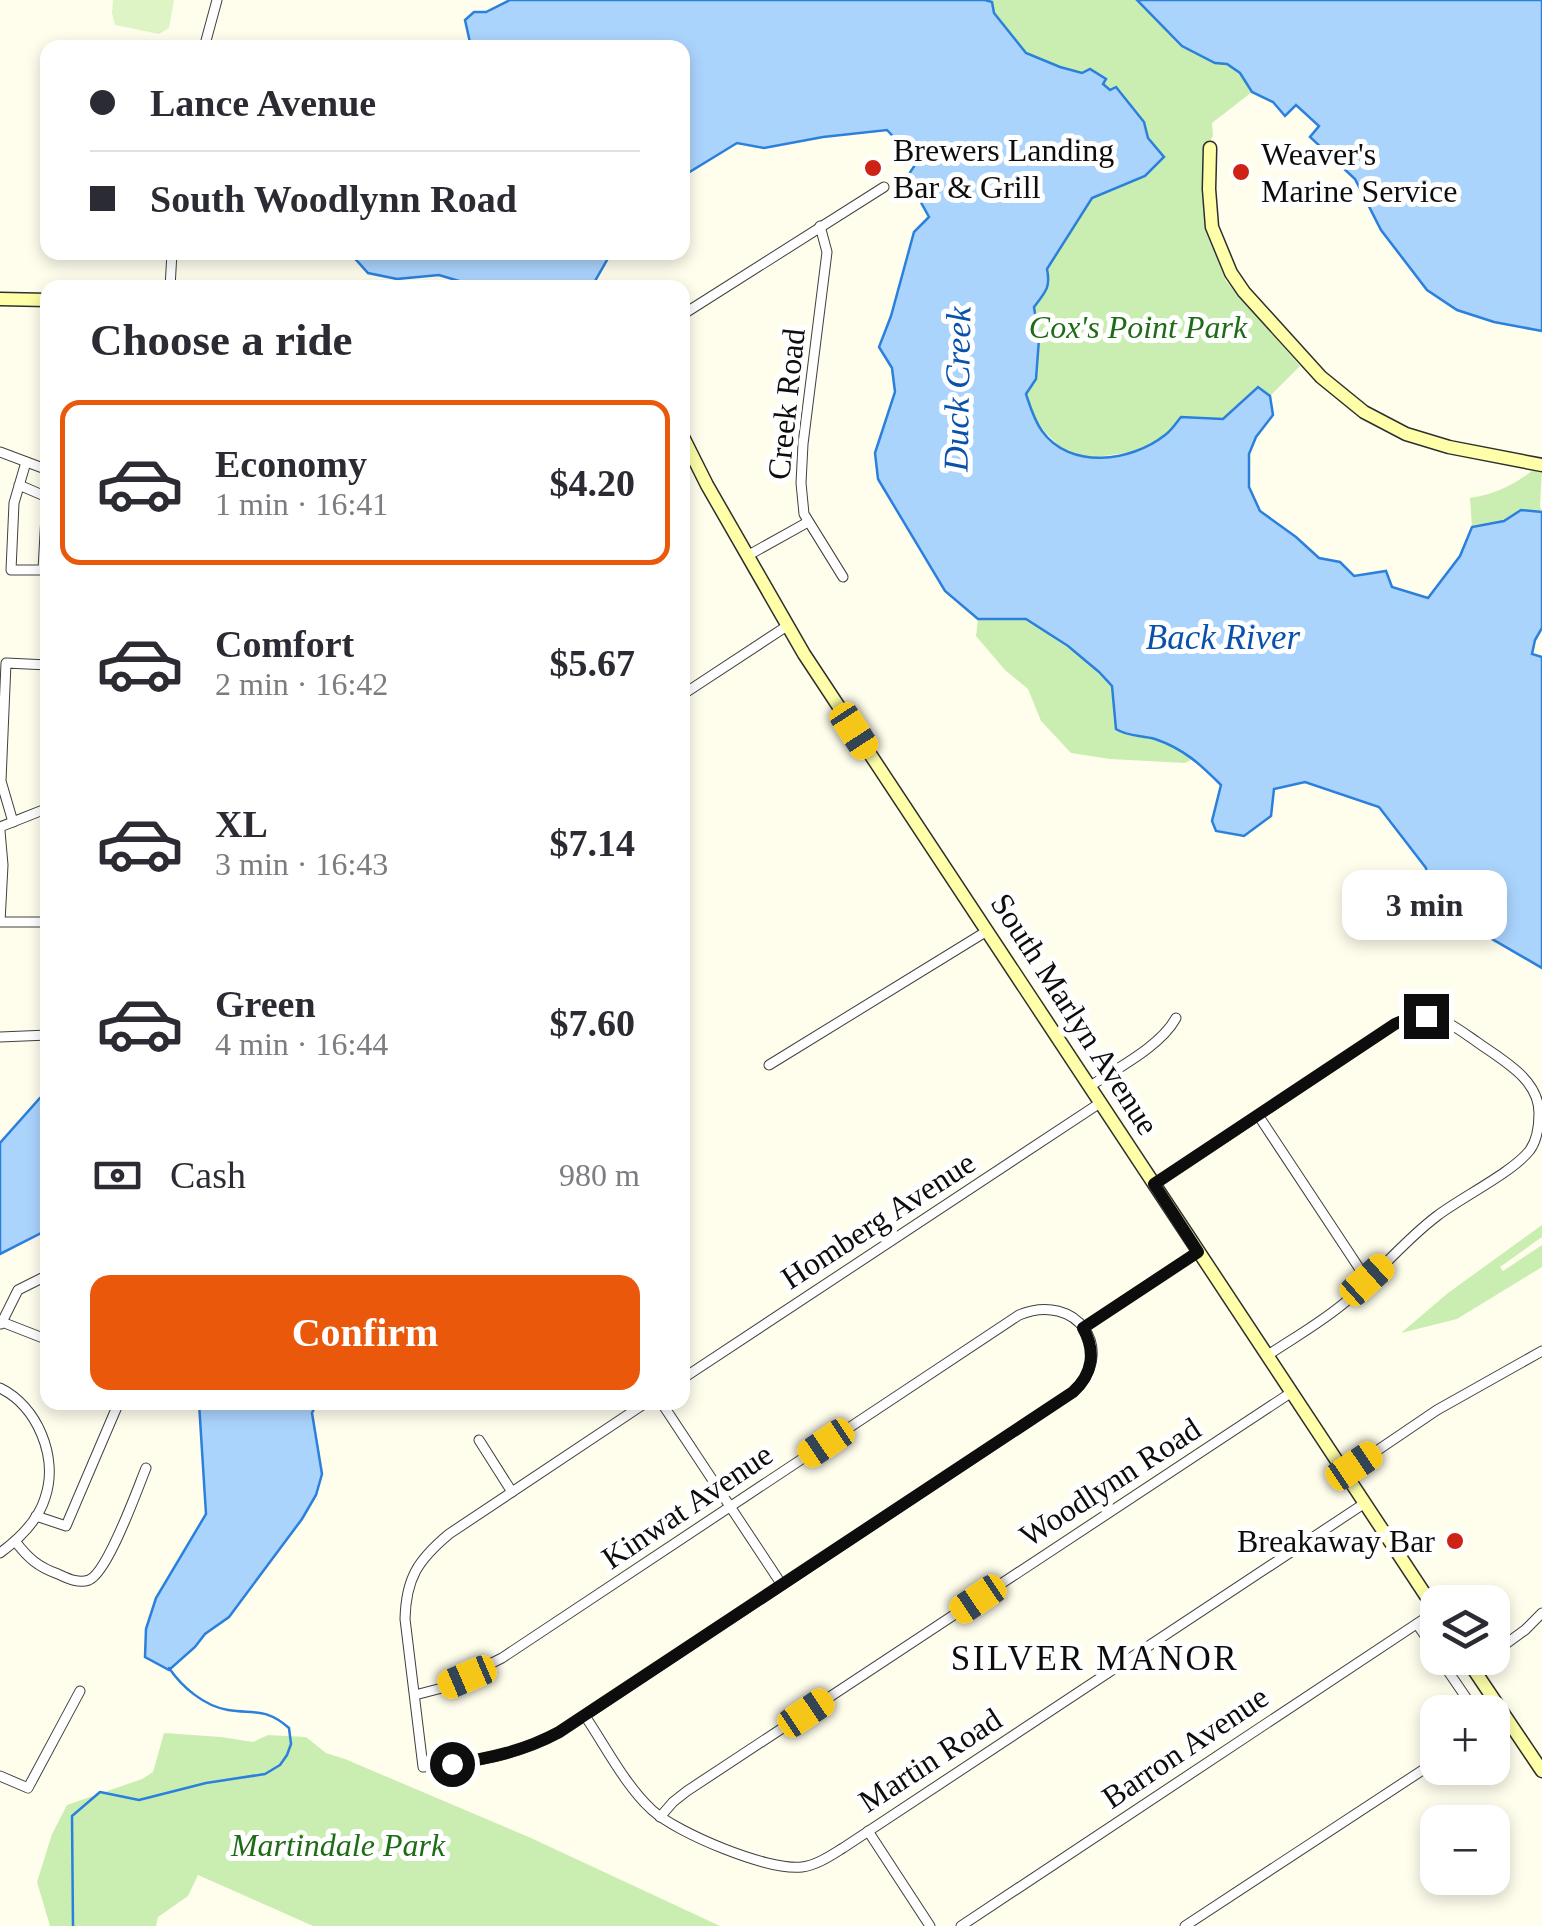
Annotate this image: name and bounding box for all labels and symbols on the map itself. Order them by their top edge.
place label: Brewers Landing Bar & Grill [893,132,1114,205]
place label: Weaver's Marine Service [1261,136,1457,209]
marker: Brewers Landing Bar & Grill [862,157,884,179]
marker: Weaver's Marine Service [1230,161,1252,183]
water label: Duck Creek [937,305,978,473]
park label: Cox's Point Park [1029,309,1248,345]
street label: Creek Road [760,327,812,481]
water label: Back River [1146,618,1301,657]
car [825,698,883,764]
callout: 3 min [1344,871,1508,941]
street label: South Marlyn Avenue [984,887,1166,1141]
route end [1404,994,1449,1039]
street label: Homberg Avenue [774,1144,982,1296]
car [1335,1249,1399,1311]
street label: Woodlynn Road [1013,1410,1207,1554]
car [793,1414,859,1472]
street label: Kinwat Avenue [595,1436,779,1576]
car [1321,1437,1387,1495]
place label: Breakaway Bar [1237,1523,1435,1559]
marker: Breakaway Bar [1444,1530,1466,1552]
car [945,1570,1011,1628]
district label: SILVER MANOR [951,1639,1239,1678]
car [434,1651,500,1703]
street label: Barron Avenue [1095,1678,1275,1816]
car [773,1684,839,1742]
street label: Martin Road [852,1701,1008,1819]
route start [430,1742,475,1787]
park label: Martindale Park [230,1827,446,1863]

